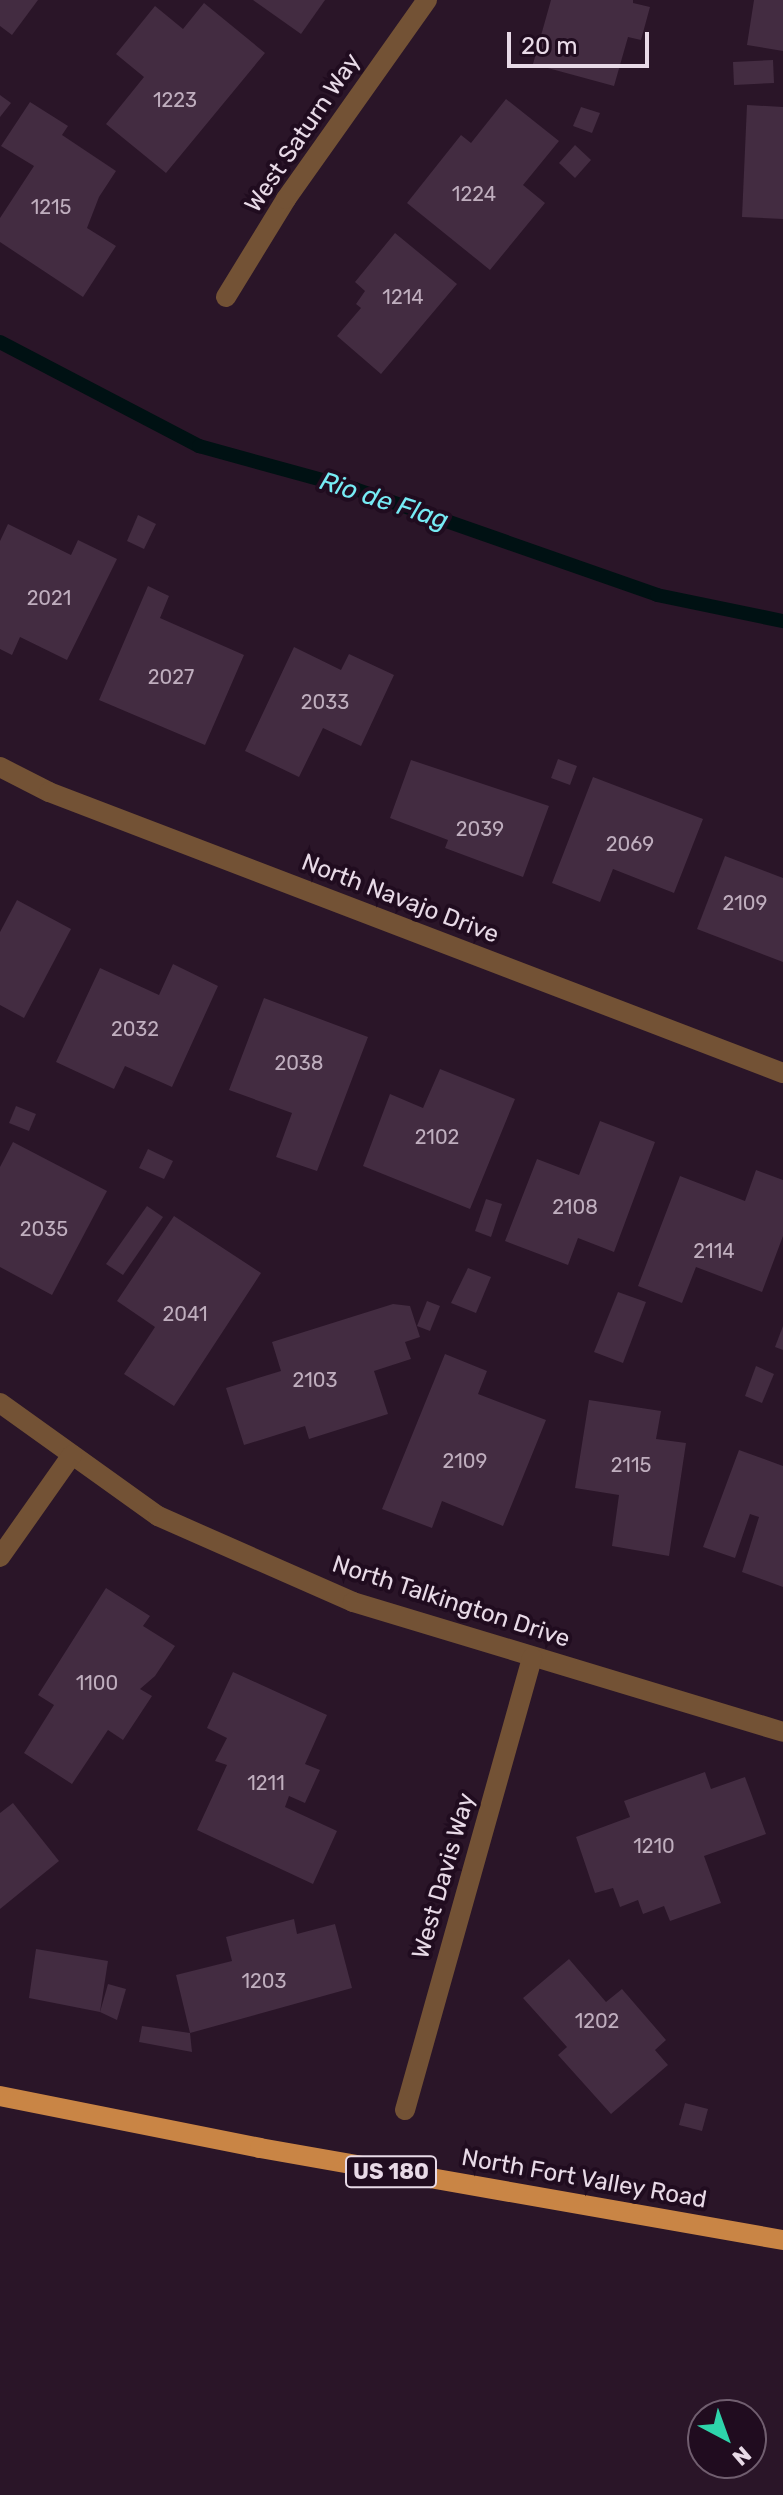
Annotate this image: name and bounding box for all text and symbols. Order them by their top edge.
scale bar [511,16,653,66]
text: 20 m [521,32,578,60]
street label: West Saturn Way [239,48,367,218]
house number: 1223 [153,88,197,112]
house number: 1224 [452,182,496,206]
house number: 1215 [31,195,71,219]
house number: 1214 [382,285,424,309]
water label: Rio de Flag [316,466,452,536]
house number: 2021 [27,586,71,610]
house number: 2027 [148,665,194,689]
house number: 2033 [301,690,349,714]
house number: 2039 [456,817,504,841]
house number: 2069 [606,832,654,856]
street label: North Navajo Drive [297,848,503,950]
house number: 2109 [723,891,767,915]
house number: 2032 [111,1017,159,1041]
house number: 2038 [274,1051,324,1075]
house number: 2102 [415,1125,459,1149]
house number: 2108 [552,1195,598,1219]
house number: 2035 [20,1217,68,1241]
house number: 2114 [693,1239,735,1263]
house number: 2041 [162,1302,208,1326]
house number: 2103 [292,1368,338,1392]
house number: 2109 [443,1449,487,1473]
house number: 2115 [611,1453,651,1477]
street label: North Talkington Drive [328,1550,574,1654]
house number: 1100 [76,1671,118,1695]
house number: 1211 [247,1771,285,1795]
street label: West Davis Way [407,1790,481,1962]
house number: 1210 [633,1834,675,1858]
house number: 1203 [241,1969,287,1993]
house number: 1202 [575,2009,619,2033]
street label: North Fort Valley Road [459,2143,709,2215]
road number: US 180 [343,2154,439,2190]
north arrow [687,2399,767,2479]
text: N [727,2441,757,2471]

